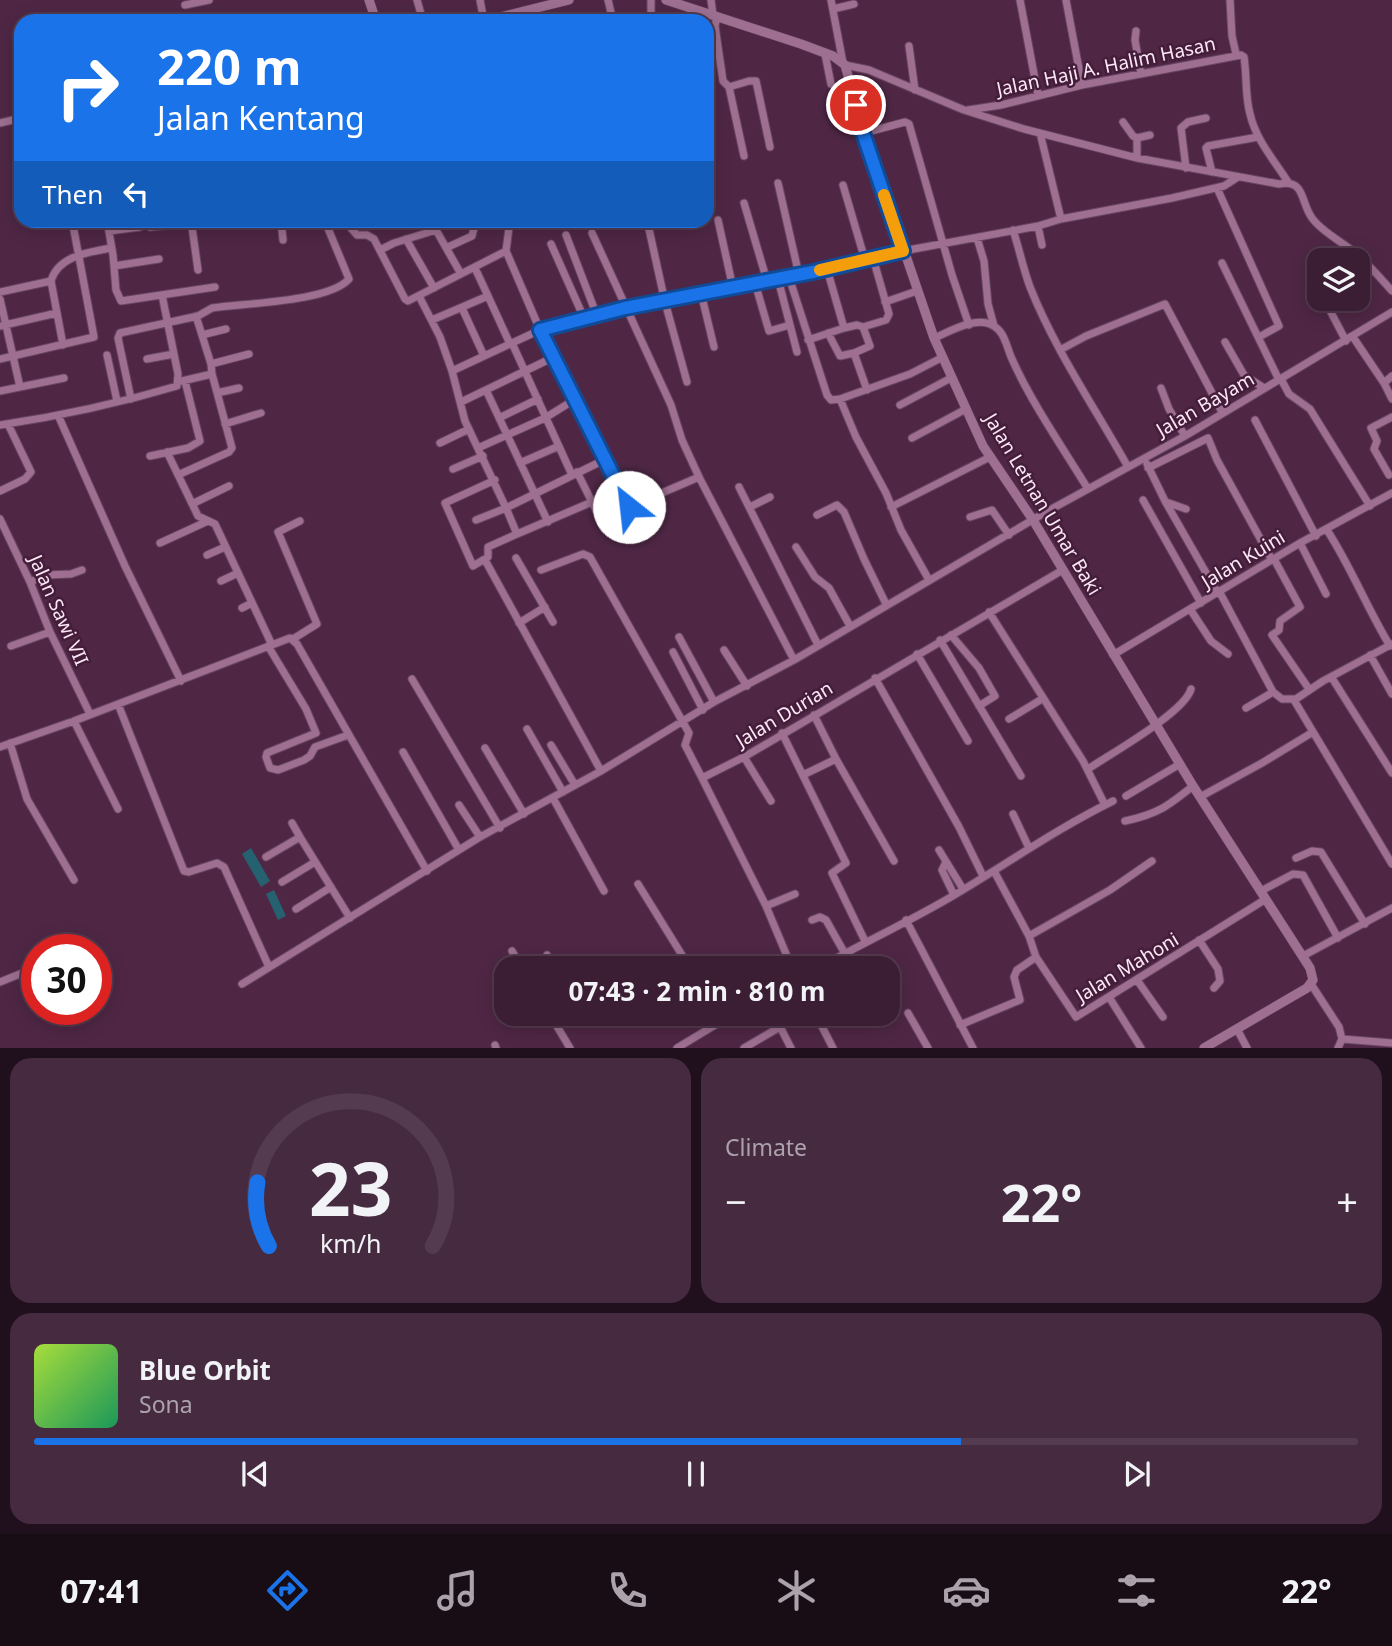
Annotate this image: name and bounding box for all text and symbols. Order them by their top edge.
street label: Jalan Haji A. Halim Hasan [992,30,1218,102]
text: 220 m [157,33,302,99]
icon: right [42,42,133,133]
pin [826,75,886,135]
icon: arrive [837,86,875,124]
text: Jalan Kentang [157,96,365,139]
icon: left [117,175,155,213]
text: Then [42,176,103,212]
map controls [1307,248,1370,311]
button: layers [1307,248,1370,311]
street label: Jalan Bayam [1149,365,1259,444]
street label: Jalan Letnan Umar Baki [977,406,1108,600]
position arrow [592,470,666,544]
street label: Jalan Kuini [1195,524,1290,595]
street label: Jalan Sawi VII [22,549,95,669]
street label: Jalan Durian [729,675,837,754]
street label: Jalan Mahoni [1069,926,1183,1009]
speed limit sign: 30 [21,934,112,1025]
text: 07:43 · 2 min · 810 m [569,973,825,1009]
text: Climate [725,1131,807,1163]
text: 23 [309,1139,392,1238]
text: 22° [1001,1166,1082,1237]
text: − [725,1175,747,1227]
text: + [1336,1175,1358,1227]
text: km/h [320,1226,381,1260]
text: Blue Orbit [139,1352,271,1388]
text: Sona [139,1388,193,1420]
icon: previous [236,1455,274,1493]
icon: pause [677,1455,715,1493]
icon: next [1118,1455,1156,1493]
icon: directions [263,1566,312,1615]
icon: music [433,1566,482,1615]
icon: phone [603,1566,652,1615]
icon: climate [772,1566,821,1615]
icon: car [942,1566,991,1615]
icon: filters [1112,1566,1161,1615]
text: 07:41 [60,1569,143,1612]
text: 22° [1281,1569,1332,1612]

